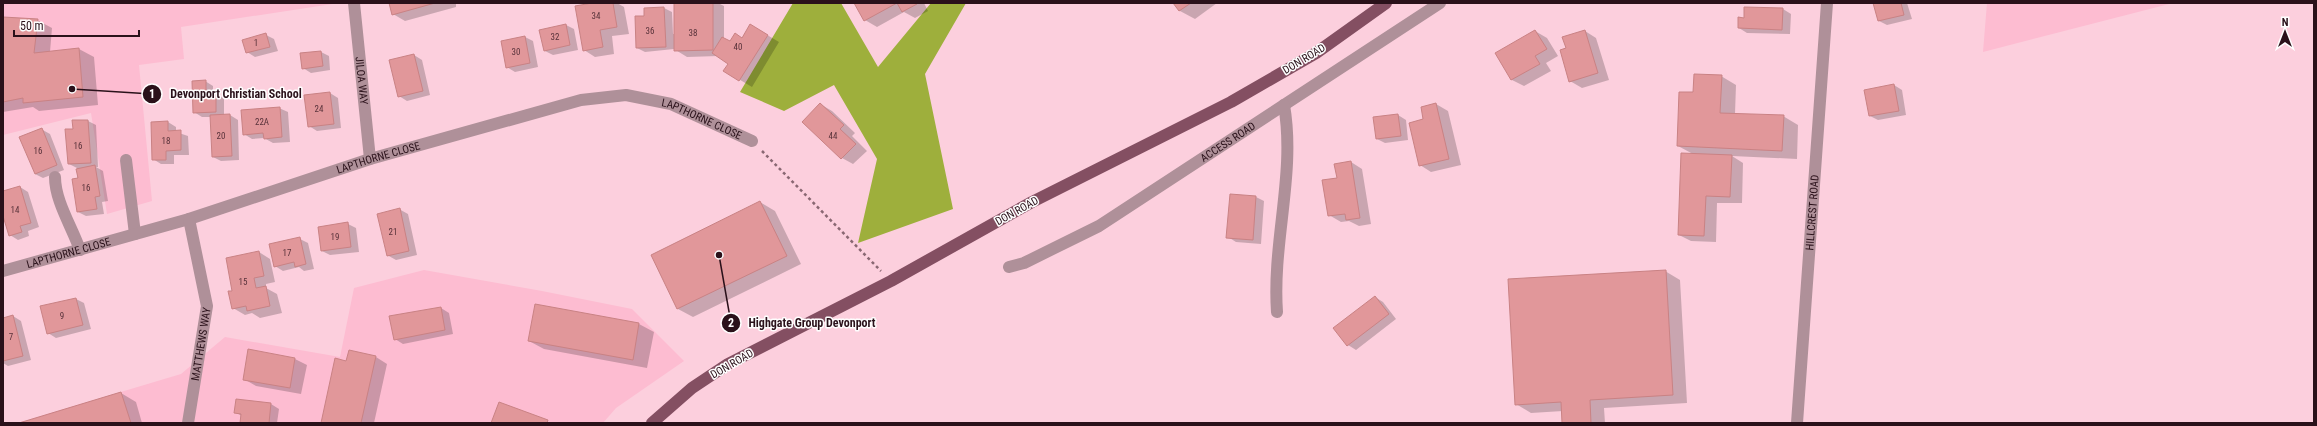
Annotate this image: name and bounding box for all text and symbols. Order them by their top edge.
house number: 34 [592,11,601,21]
scale bar [14,12,139,38]
north arrow [2265,12,2305,52]
text: N [2282,16,2289,29]
text: 50 m [20,19,44,33]
house number: 36 [646,26,654,36]
house number: 38 [689,28,697,38]
house number: 32 [551,32,560,42]
house number: 1 [254,38,258,48]
street label: DON ROAD [1280,41,1328,77]
house number: 40 [734,42,742,52]
house number: 30 [512,47,520,57]
street label: JILOA WAY [353,56,371,105]
callout: Devonport Christian School [142,82,309,106]
text: 1 [149,87,155,101]
text: Devonport Christian School [170,87,302,101]
street label: LAPTHORNE CLOSE [661,96,744,142]
house number: 24 [315,104,324,114]
house number: 22A [255,117,269,127]
street label: ACCESS ROAD [1198,119,1258,165]
house number: 20 [217,131,225,141]
house number: 44 [829,131,838,141]
house number: 18 [162,136,170,146]
street label: LAPTHORNE CLOSE [335,139,422,176]
house number: 16 [74,141,82,151]
house number: 16 [34,146,42,156]
street label: HILLCREST ROAD [1803,174,1821,251]
house number: 16 [82,183,90,193]
street label: DON ROAD [993,194,1041,228]
house number: 14 [11,205,20,215]
house number: 21 [389,227,397,237]
house number: 19 [331,232,339,242]
street label: LAPTHORNE CLOSE [25,235,112,271]
house number: 17 [283,248,292,258]
house number: 15 [239,277,248,287]
street label: MATTHEWS WAY [188,306,213,382]
house number: 9 [60,311,64,321]
callout: Highgate Group Devonport [721,311,884,335]
text: 2 [728,316,734,330]
text: Highgate Group Devonport [748,316,876,330]
house number: 7 [9,332,14,342]
street label: DON ROAD [708,347,756,381]

